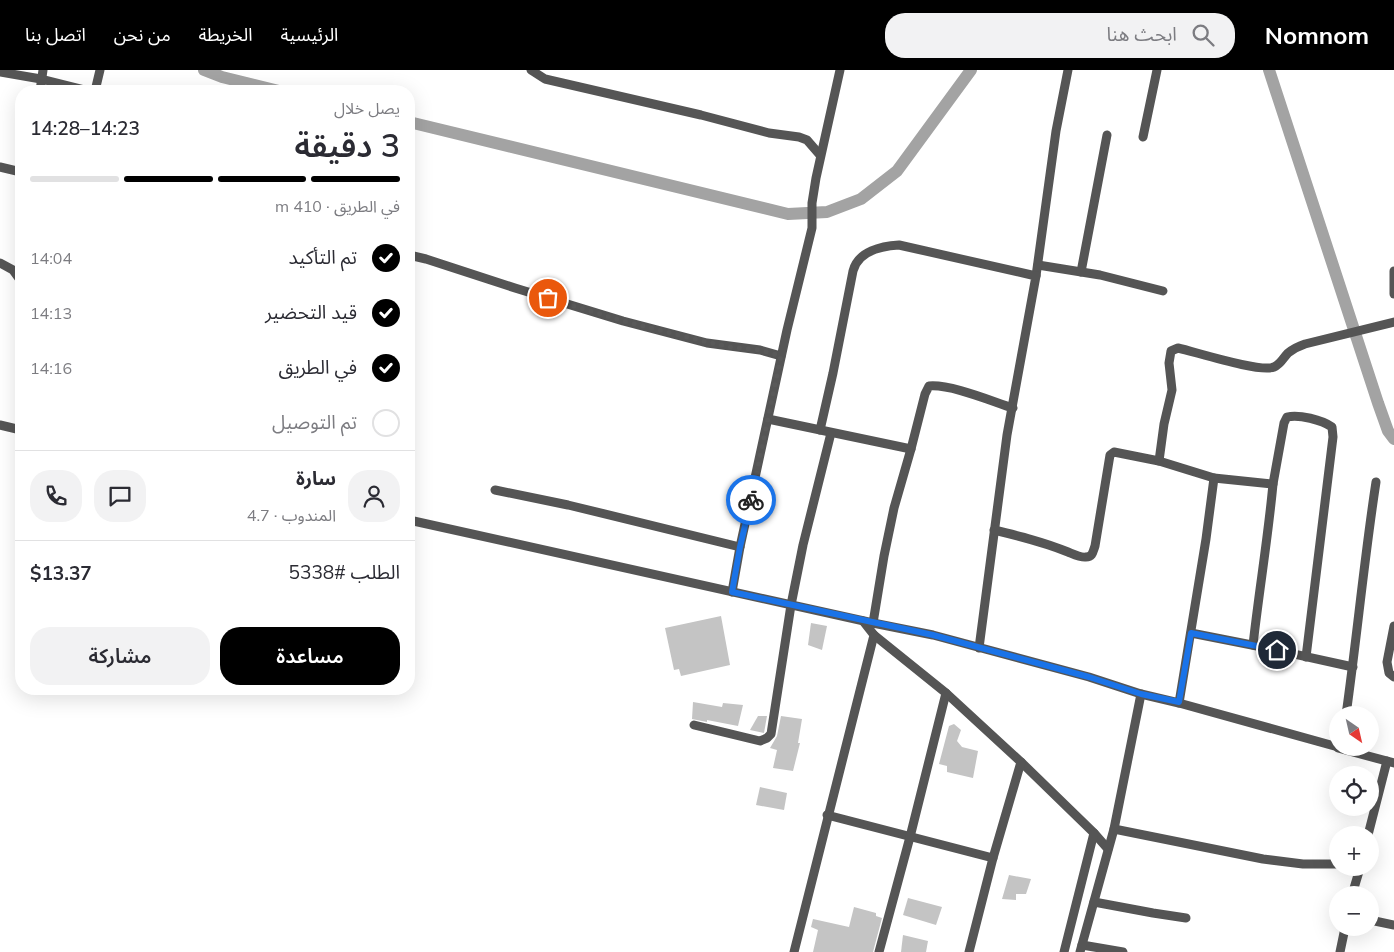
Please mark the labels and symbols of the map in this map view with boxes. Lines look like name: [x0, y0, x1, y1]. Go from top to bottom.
pin: [527, 277, 569, 319]
courier: [726, 475, 776, 525]
pin: [1256, 629, 1298, 671]
north arrow: [1329, 706, 1379, 756]

